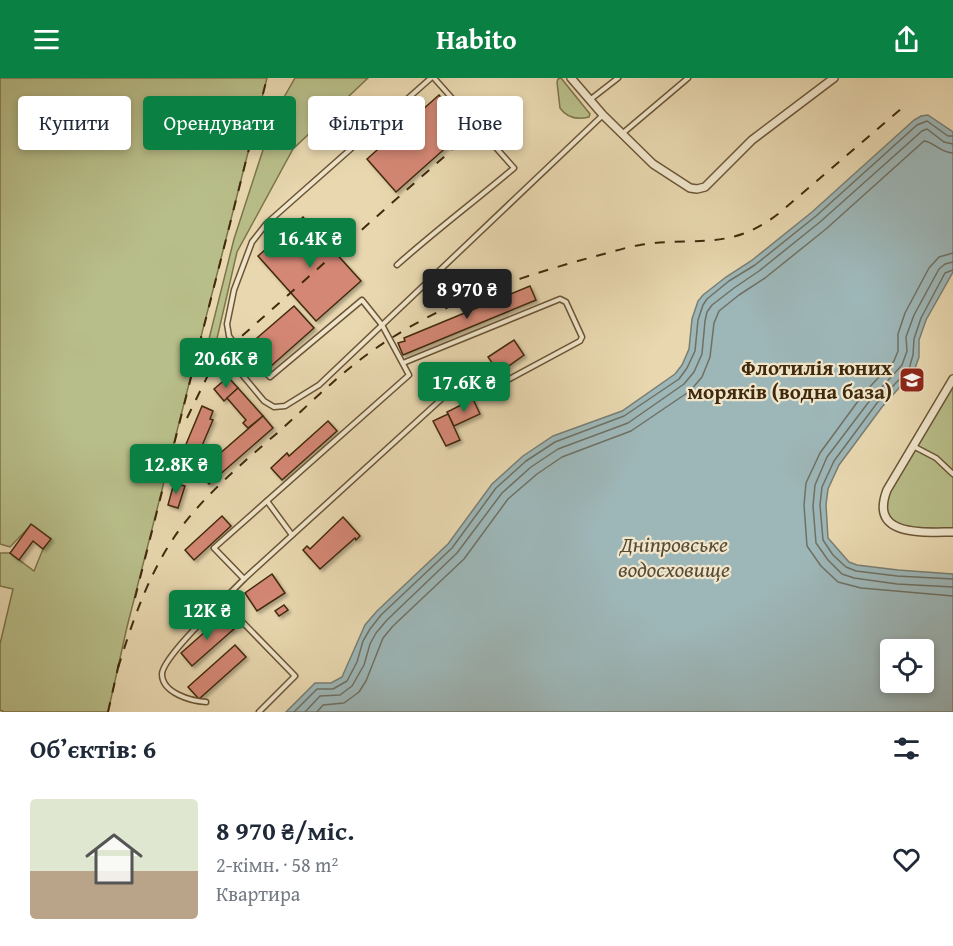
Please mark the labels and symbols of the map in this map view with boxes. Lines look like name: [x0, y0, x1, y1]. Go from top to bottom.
pin: 16.4K ₴: [255, 218, 365, 269]
pin: 8 970 ₴: [412, 269, 522, 320]
pin: 20.6K ₴: [171, 338, 281, 389]
place label: Флотилія юних моряків (водна база): [687, 352, 892, 407]
pin: 17.6K ₴: [409, 362, 519, 413]
school or university icon: Флотилія юних моряків (водна база): [897, 365, 927, 395]
pin: 12.8K ₴: [121, 444, 231, 495]
water label: Дніпровське водосховище: [618, 528, 730, 585]
pin: 12K ₴: [165, 590, 249, 641]

